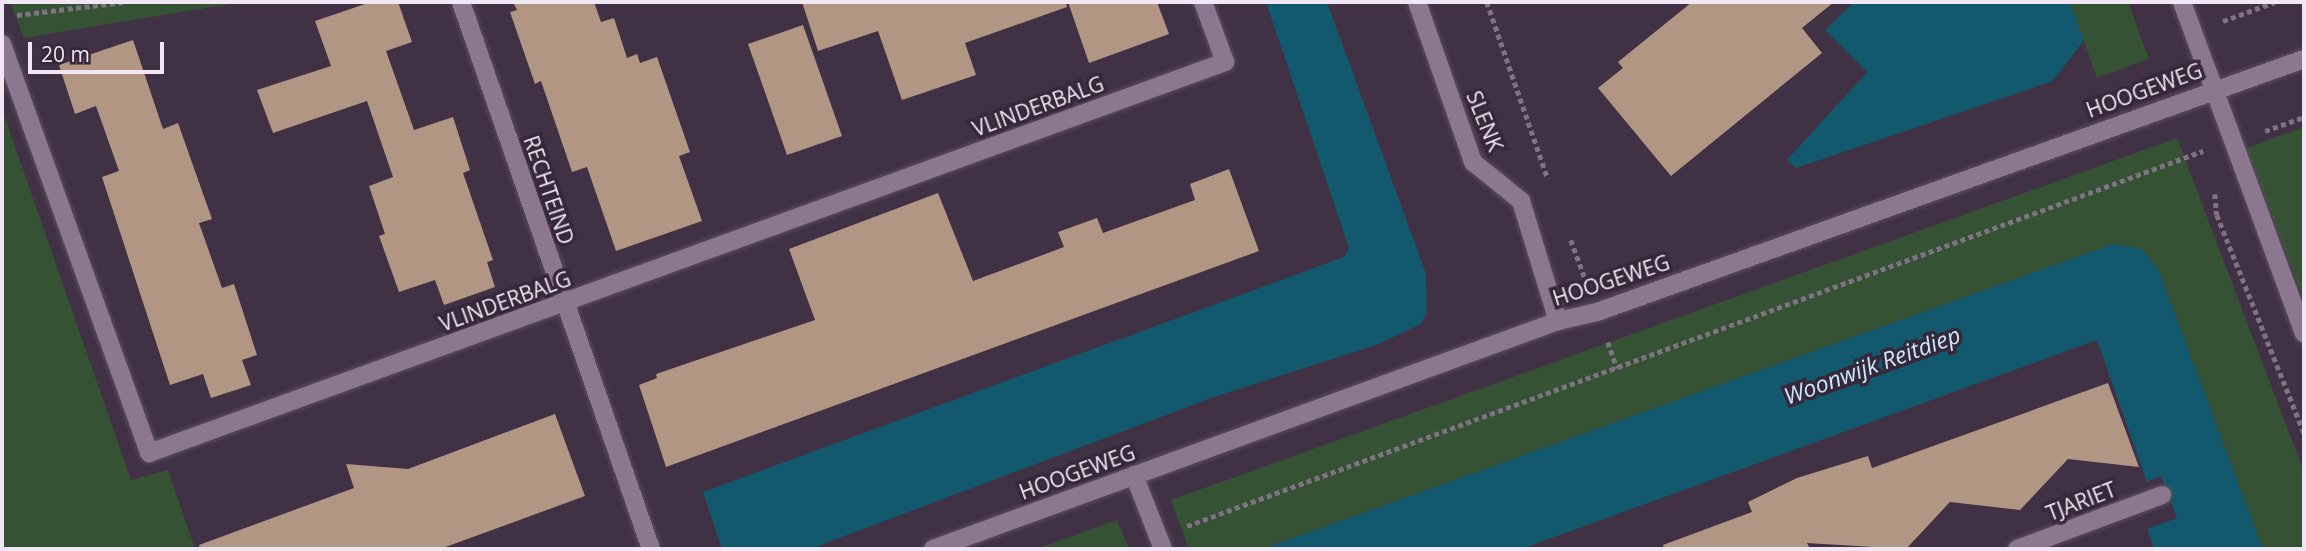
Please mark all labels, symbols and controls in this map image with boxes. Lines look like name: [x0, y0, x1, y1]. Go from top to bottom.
scale bar: [32, 28, 168, 72]
text: 20 m: [41, 40, 90, 68]
street label: HOOGEWEG: [2083, 57, 2205, 123]
street label: VLINDERBALG: [969, 71, 1107, 141]
street label: SLENK: [1462, 87, 1508, 155]
street label: RECHTEIND: [519, 132, 579, 248]
street label: HOOGEWEG: [1549, 249, 1673, 311]
street label: VLINDERBALG: [436, 266, 574, 336]
water label: Woonwijk Reitdiep: [1780, 320, 1964, 410]
street label: HOOGEWEG: [1016, 439, 1138, 505]
street label: TJARIET: [2043, 476, 2119, 526]

